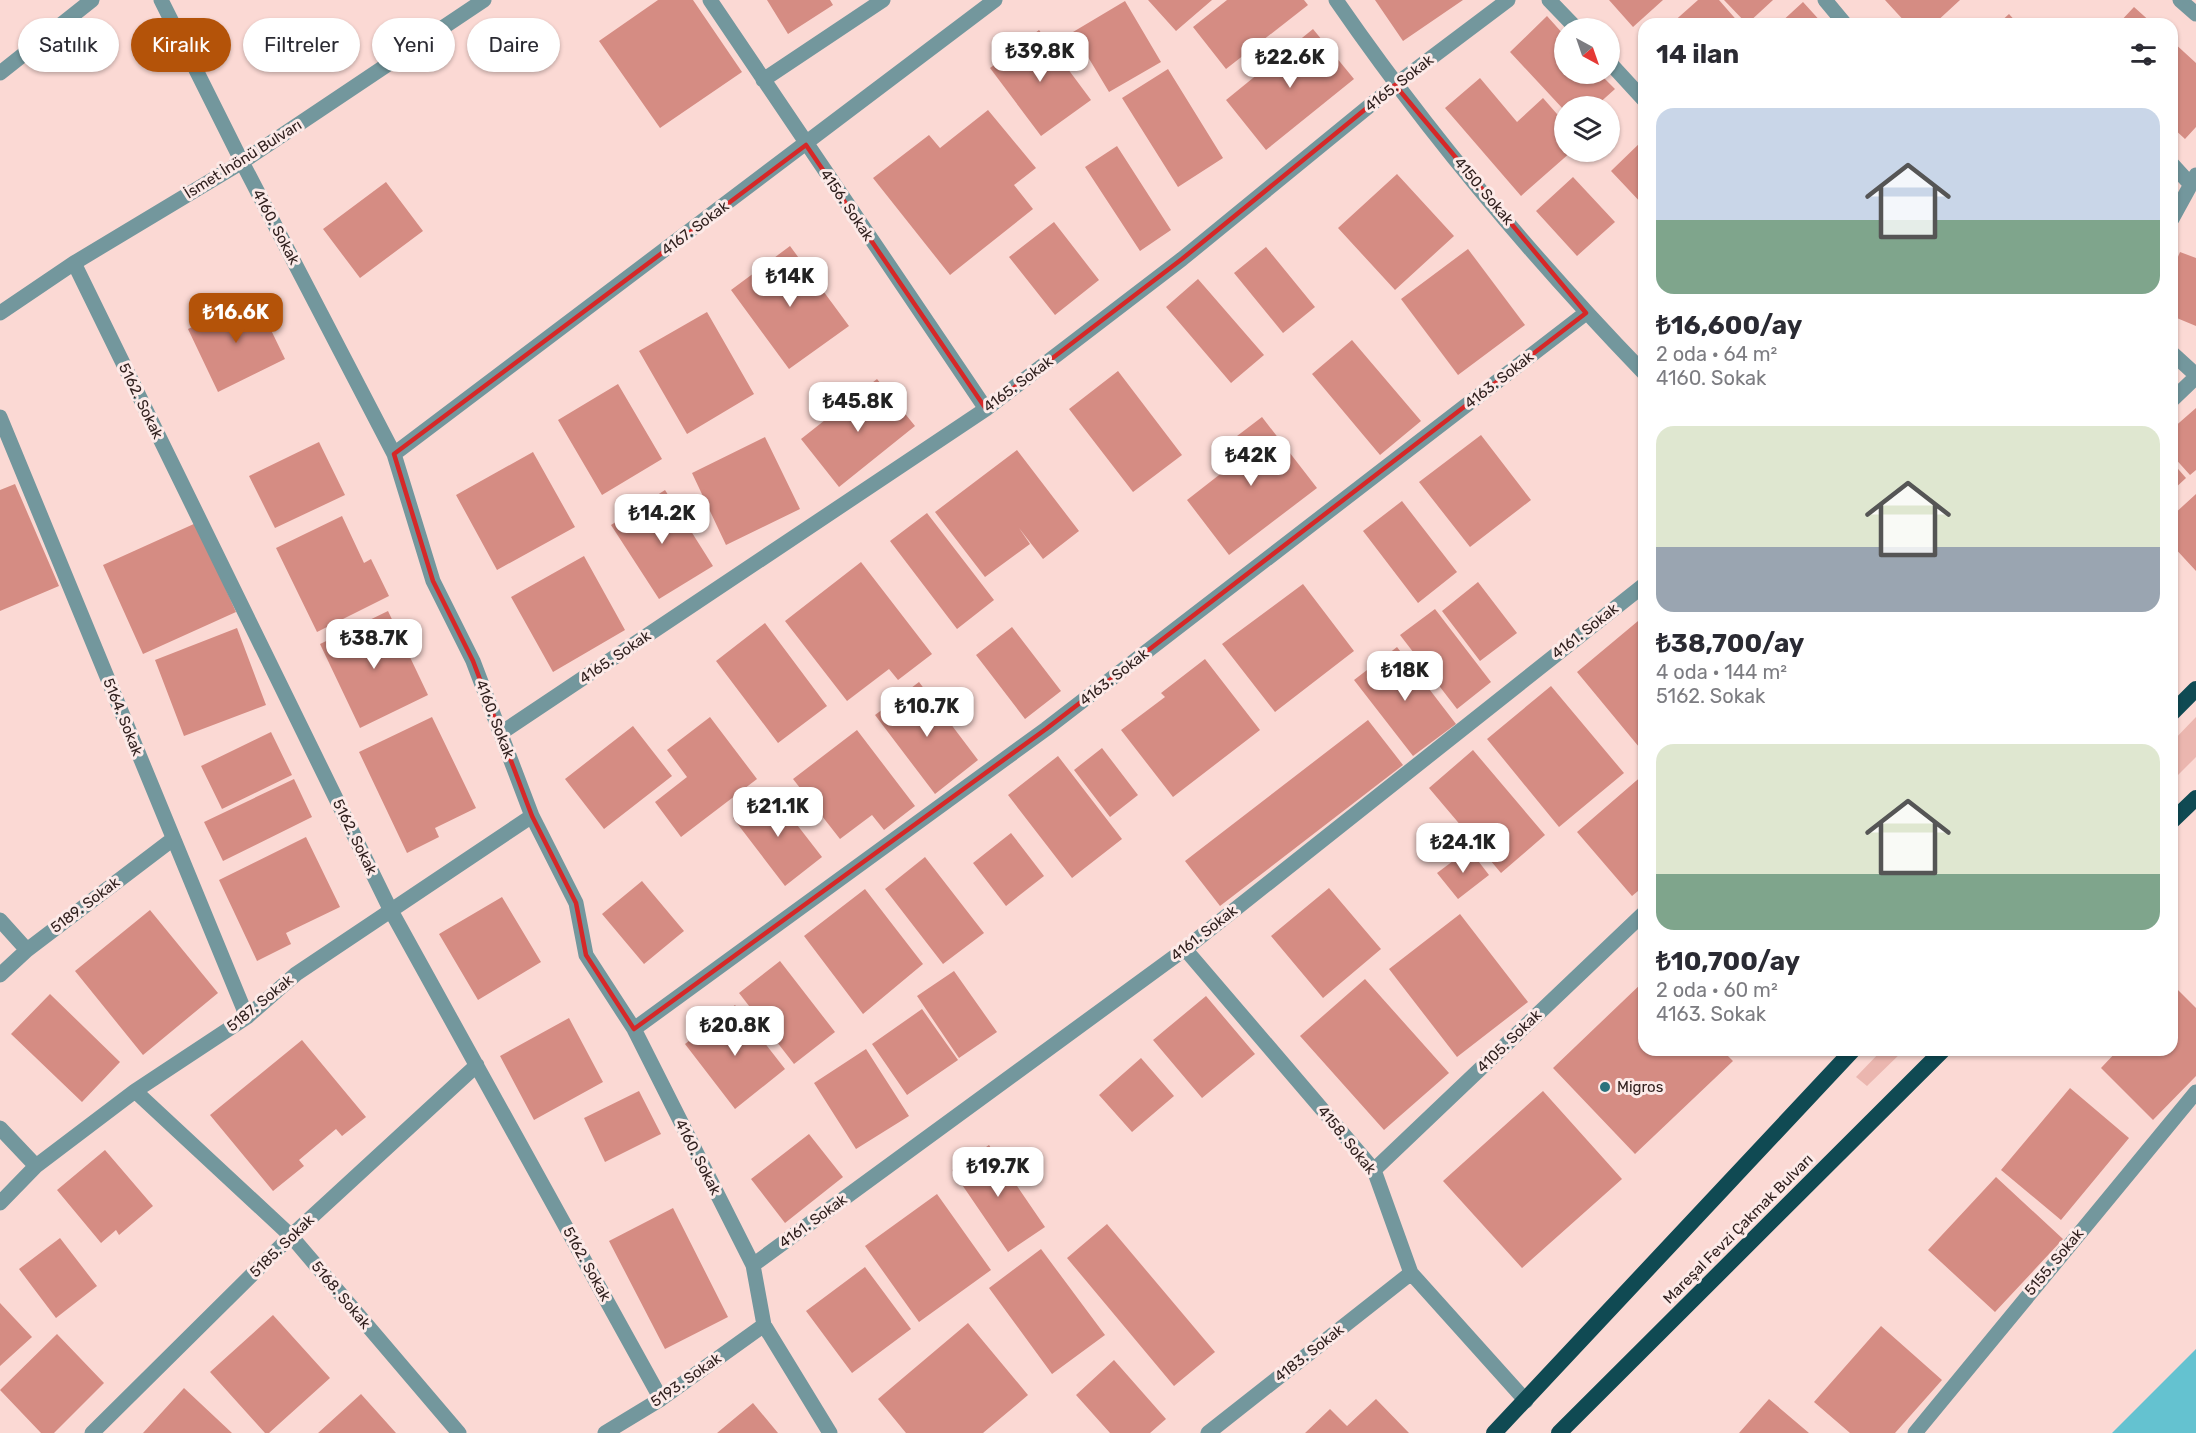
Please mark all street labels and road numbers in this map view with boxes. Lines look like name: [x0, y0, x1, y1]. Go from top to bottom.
street label: 4165. Sokak: [1361, 50, 1437, 115]
street label: İsmet İnönü Bulvarı: [181, 116, 305, 202]
street label: 4150. Sokak: [1451, 154, 1518, 229]
street label: 4156. Sokak: [816, 166, 878, 244]
street label: 4160. Sokak: [249, 186, 303, 268]
street label: 4167. Sokak: [658, 197, 732, 259]
street label: 4163. Sokak: [1461, 347, 1537, 412]
street label: 4165. Sokak: [980, 352, 1056, 416]
street label: 5162. Sokak: [115, 360, 167, 442]
street label: 4161. Sokak: [1548, 599, 1622, 663]
street label: 4165. Sokak: [576, 626, 654, 687]
street label: 4163. Sokak: [1076, 644, 1152, 709]
street label: 5164. Sokak: [99, 676, 147, 759]
street label: 4160. Sokak: [472, 677, 518, 761]
street label: 5162. Sokak: [329, 796, 381, 878]
street label: 5189. Sokak: [47, 873, 123, 937]
street label: 4161. Sokak: [1167, 901, 1241, 965]
street label: 5187. Sokak: [223, 971, 297, 1035]
street label: 4105. Sokak: [1473, 1006, 1545, 1076]
street label: 4158. Sokak: [1314, 1102, 1380, 1178]
street label: 4160. Sokak: [671, 1116, 725, 1198]
street label: Mareşal Fevzi Çakmak Bulvarı: [1659, 1150, 1817, 1308]
street label: 4161. Sokak: [776, 1190, 851, 1252]
street label: 5185. Sokak: [246, 1211, 318, 1281]
street label: 5162. Sokak: [559, 1224, 615, 1304]
street label: 5155. Sokak: [2021, 1225, 2087, 1299]
street label: 5168. Sokak: [308, 1258, 375, 1333]
street label: 4183. Sokak: [1271, 1320, 1347, 1386]
street label: 5193. Sokak: [647, 1349, 725, 1411]

